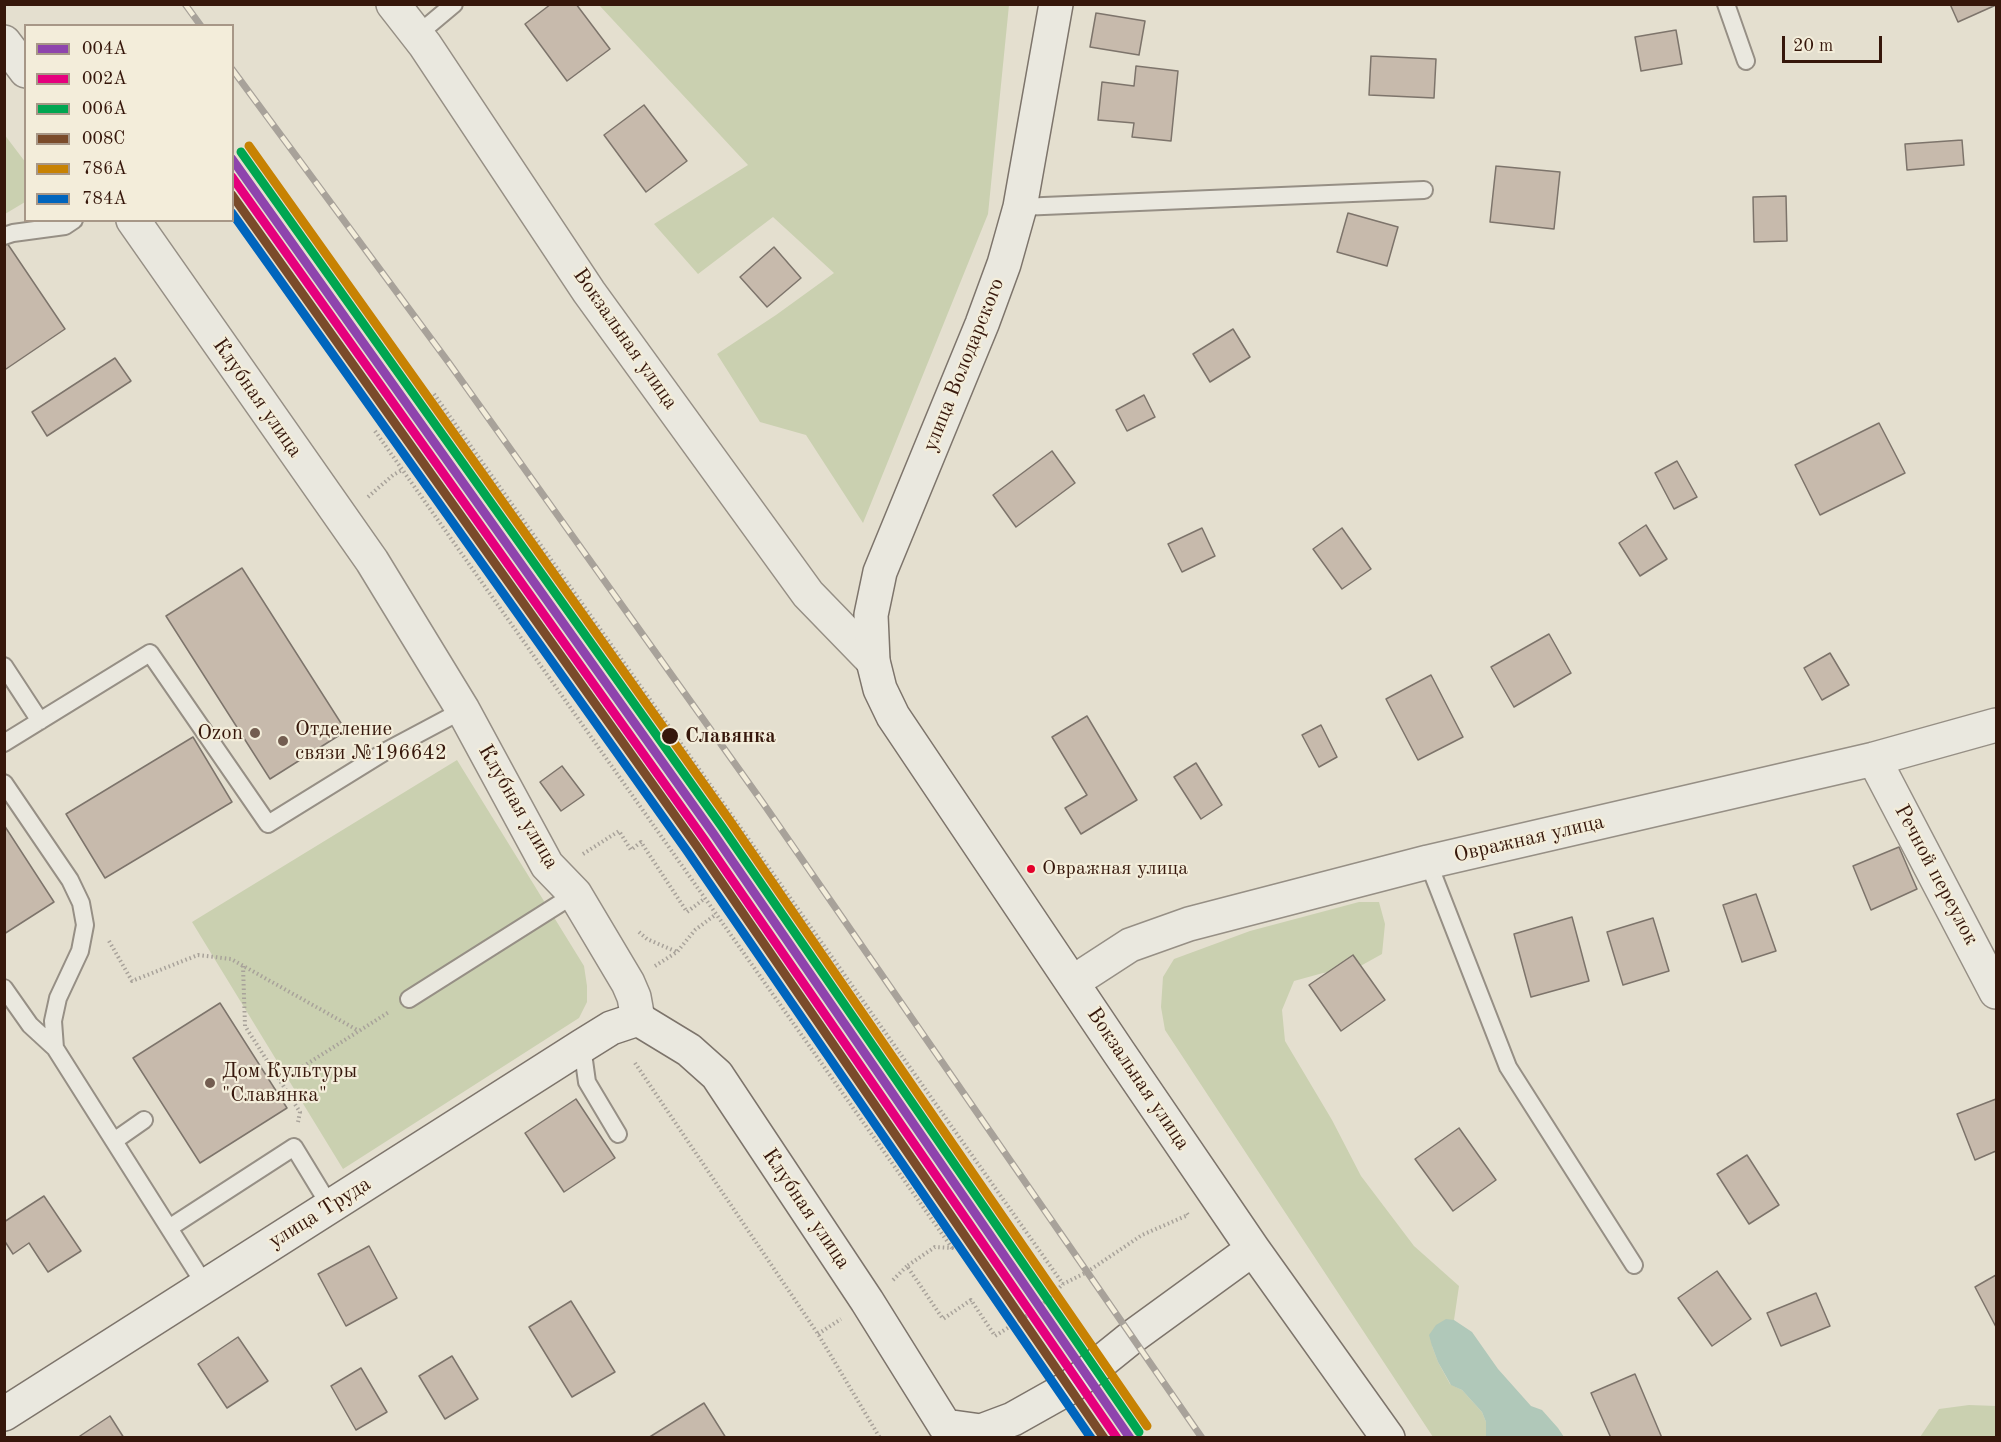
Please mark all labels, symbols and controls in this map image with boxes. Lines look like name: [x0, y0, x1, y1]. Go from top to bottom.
legend: [24, 24, 234, 222]
scale bar: [1785, 24, 1886, 62]
text: 20 m: [1793, 37, 1833, 55]
text: 004А: [82, 40, 127, 58]
text: 002А: [82, 70, 127, 88]
text: 006А: [82, 100, 127, 118]
text: 008С: [82, 130, 125, 148]
text: 786А: [82, 160, 127, 178]
text: 784А: [82, 190, 127, 208]
street label: Вокзальная улица: [567, 264, 683, 414]
street label: улица Володарского: [918, 274, 1010, 456]
street label: Клубная улица: [207, 334, 307, 462]
place label: Отделение связи №196642: [295, 716, 447, 766]
place label: Ozon: [197, 720, 243, 746]
place label: Славянка: [685, 723, 776, 749]
marker: Ozon: [248, 726, 262, 740]
marker: Славянка: [660, 726, 680, 746]
marker: Отделение связи №196642: [276, 734, 290, 748]
street label: Клубная улица: [472, 740, 564, 874]
street label: Речной переулок: [1888, 800, 1984, 950]
street label: Овражная улица: [1451, 809, 1607, 869]
place label: Овражная улица: [1042, 857, 1188, 881]
marker: Овражная улица: [1025, 863, 1037, 875]
street label: Вокзальная улица: [1081, 1003, 1195, 1155]
place label: Дом Культуры "Славянка": [222, 1058, 357, 1108]
marker: Дом Культуры "Славянка": [203, 1076, 217, 1090]
street label: Клубная улица: [756, 1144, 856, 1274]
street label: улица Труда: [264, 1172, 376, 1254]

